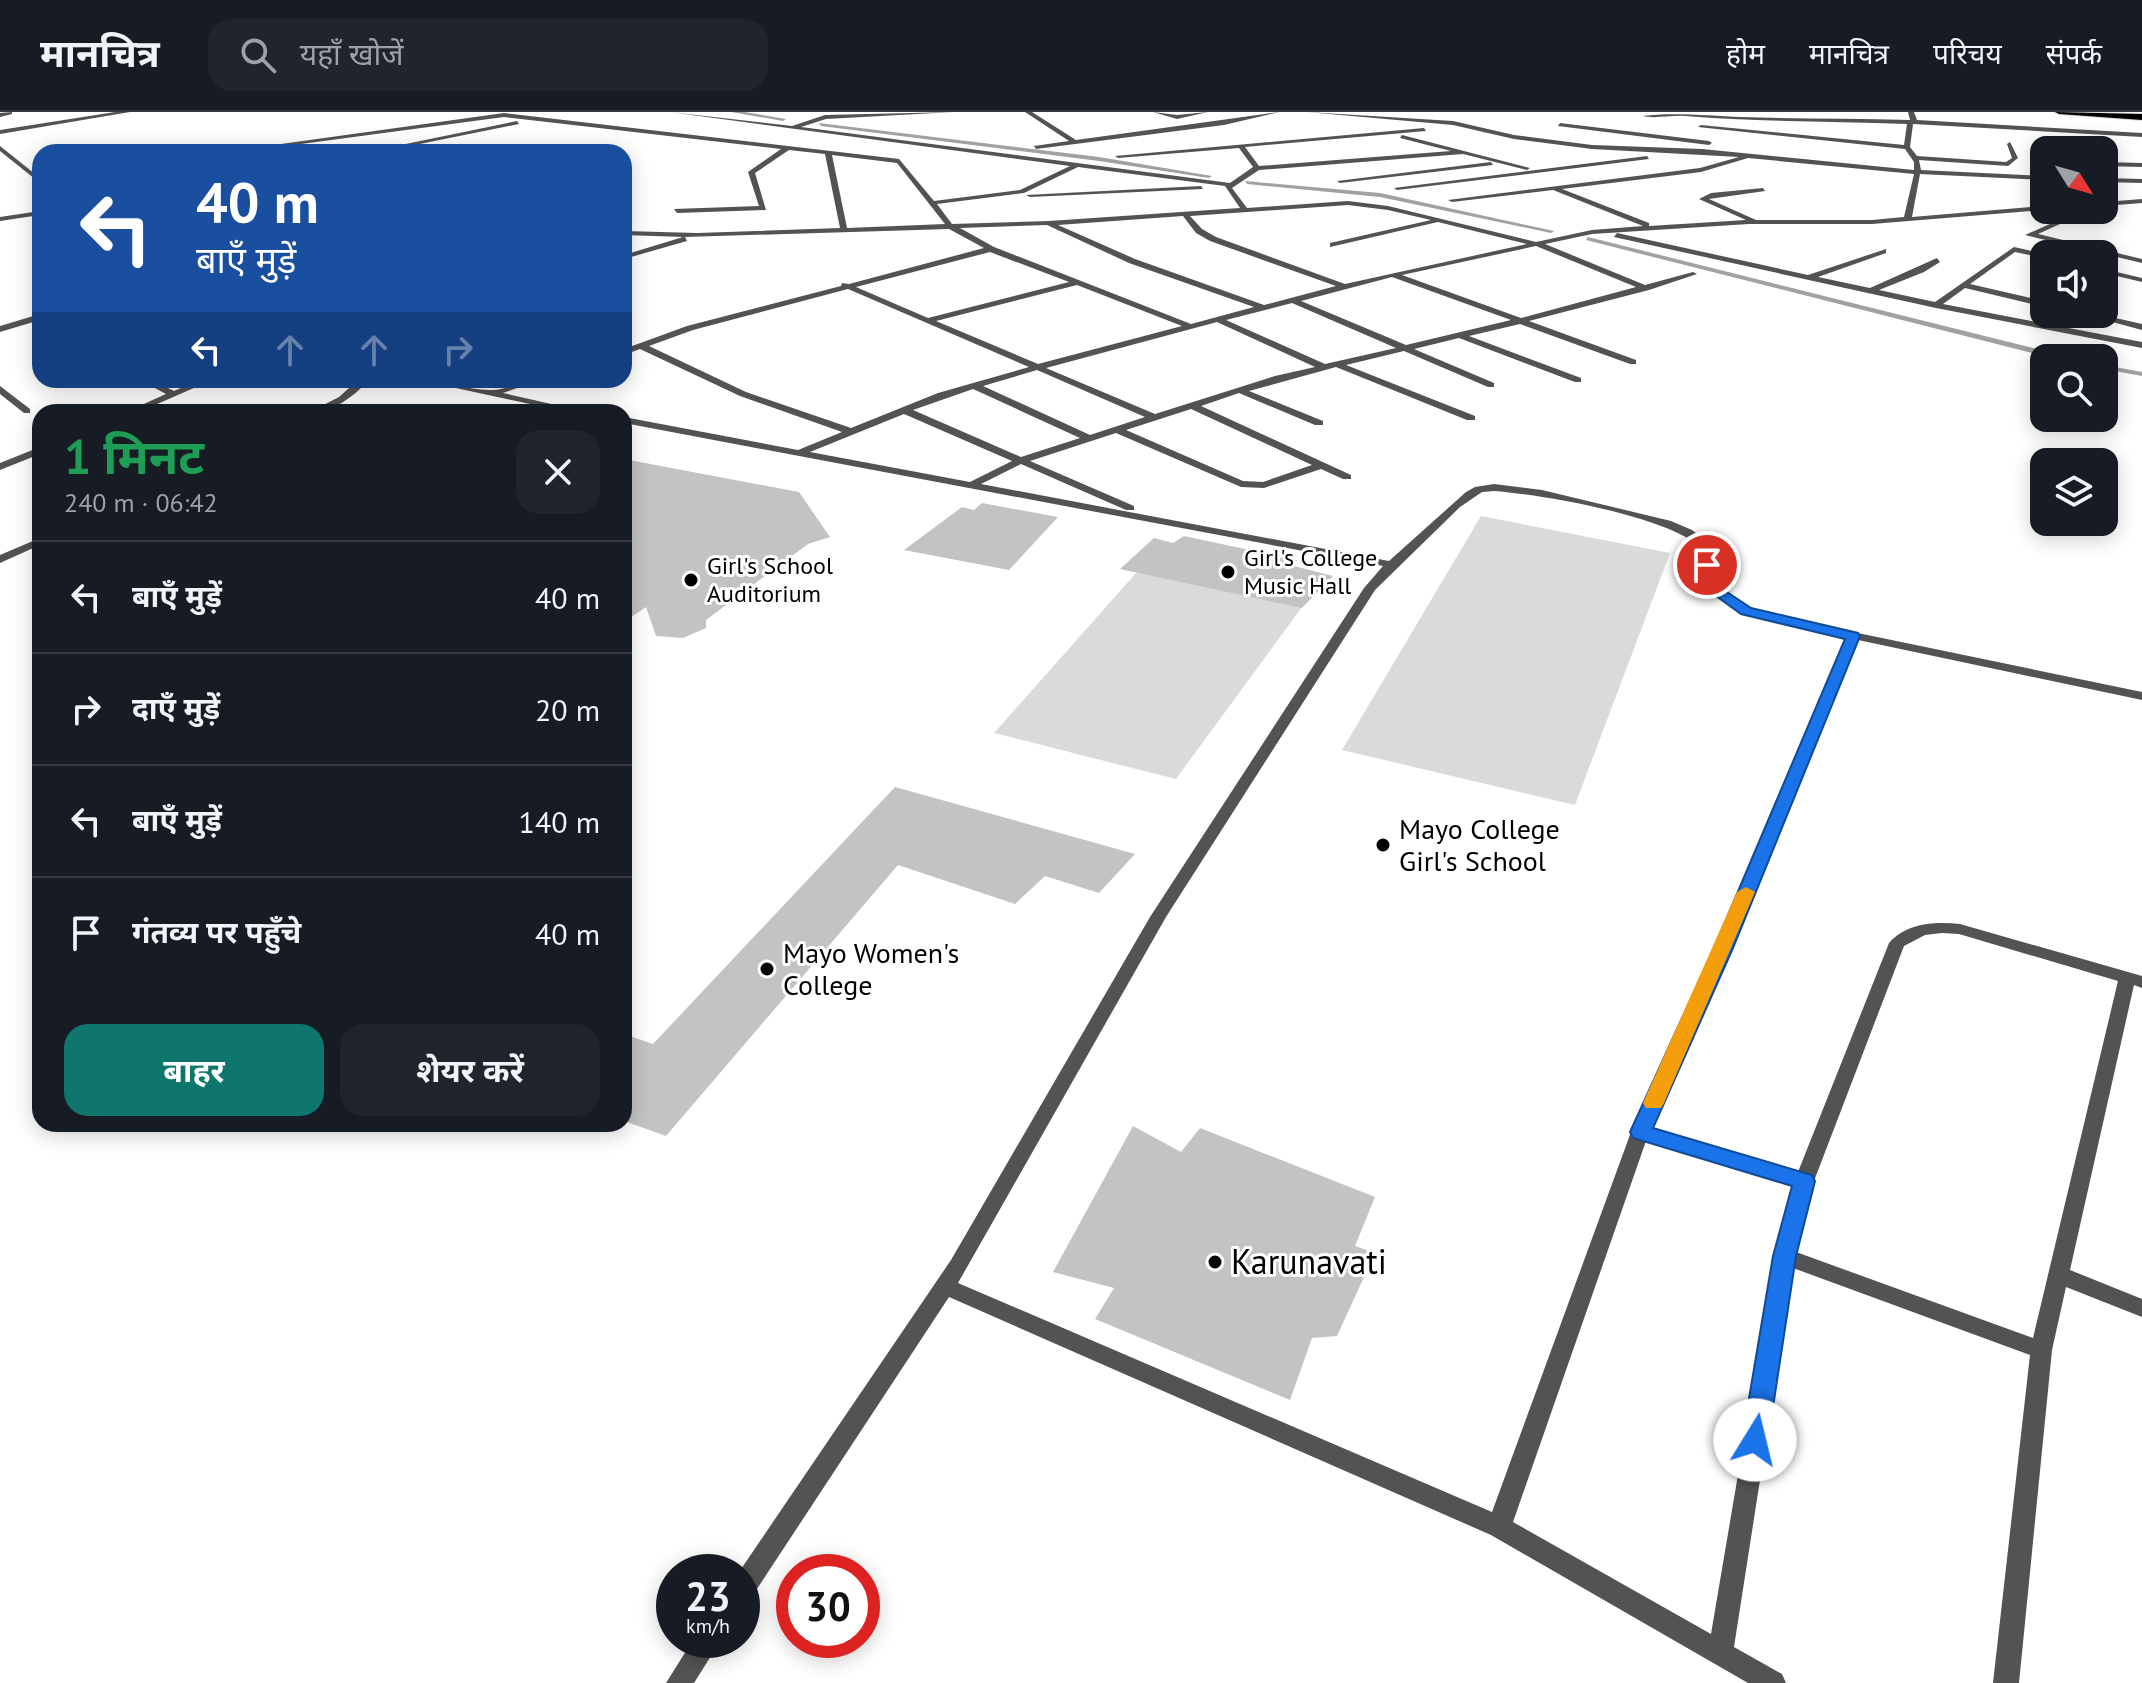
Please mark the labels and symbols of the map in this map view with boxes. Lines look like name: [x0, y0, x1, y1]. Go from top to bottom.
north arrow: [2030, 136, 2118, 224]
pin: [1673, 531, 1741, 599]
place label: Girl's College Music Hall: [1244, 542, 1377, 601]
place label: Girl's School Auditorium: [707, 550, 833, 609]
marker: Girl's College Music Hall: [1219, 563, 1237, 581]
marker: Girl's School Auditorium: [682, 571, 700, 589]
place label: Mayo College Girl's School: [1399, 810, 1560, 879]
marker: Mayo College Girl's School: [1374, 836, 1392, 854]
place label: Mayo Women's College: [783, 934, 959, 1003]
marker: Mayo Women's College: [758, 960, 776, 978]
place label: Karunavati: [1231, 1239, 1387, 1283]
marker: Karunavati: [1206, 1253, 1224, 1271]
position arrow: [1713, 1398, 1797, 1482]
speed limit sign: 30: [776, 1554, 880, 1658]

